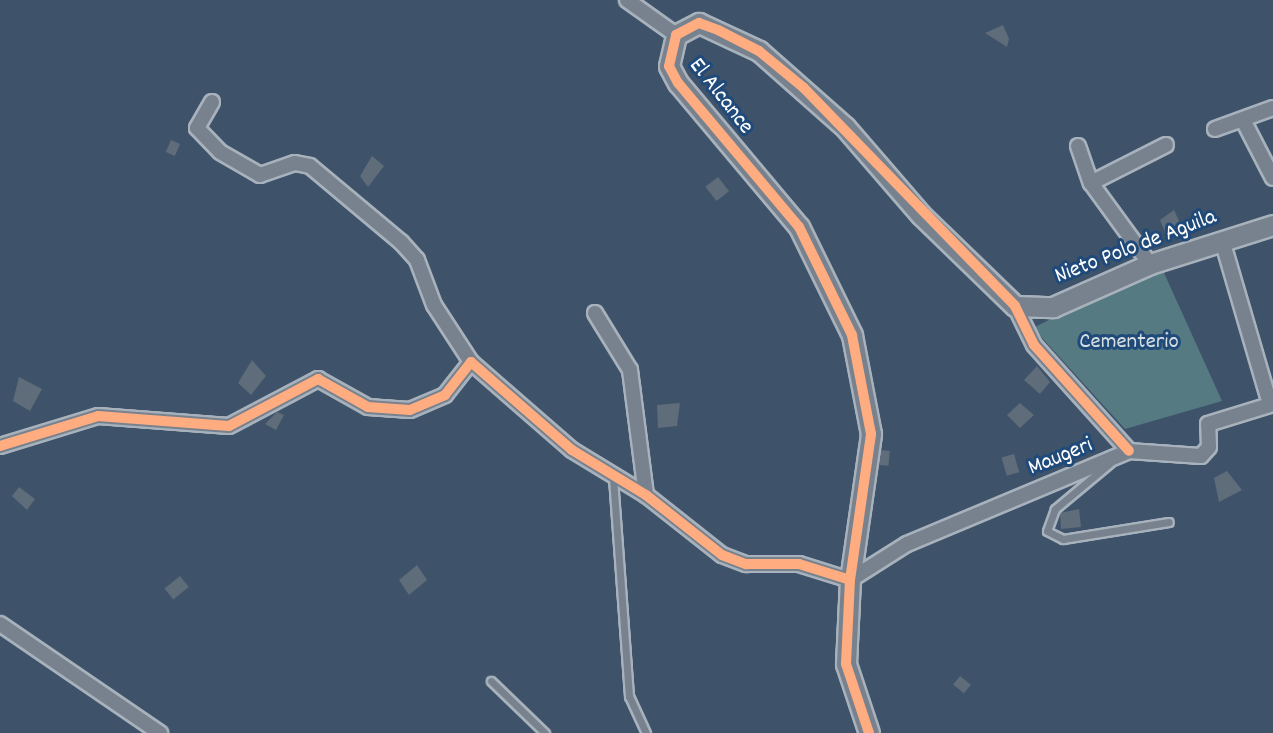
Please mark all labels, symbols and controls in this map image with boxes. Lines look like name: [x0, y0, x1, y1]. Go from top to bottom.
street label: El Alcance: [682, 53, 758, 141]
street label: Nieto Polo de Aguila: [1051, 205, 1221, 291]
park label: Cementerio: [1079, 329, 1179, 357]
street label: Maugeri: [1025, 433, 1097, 483]

